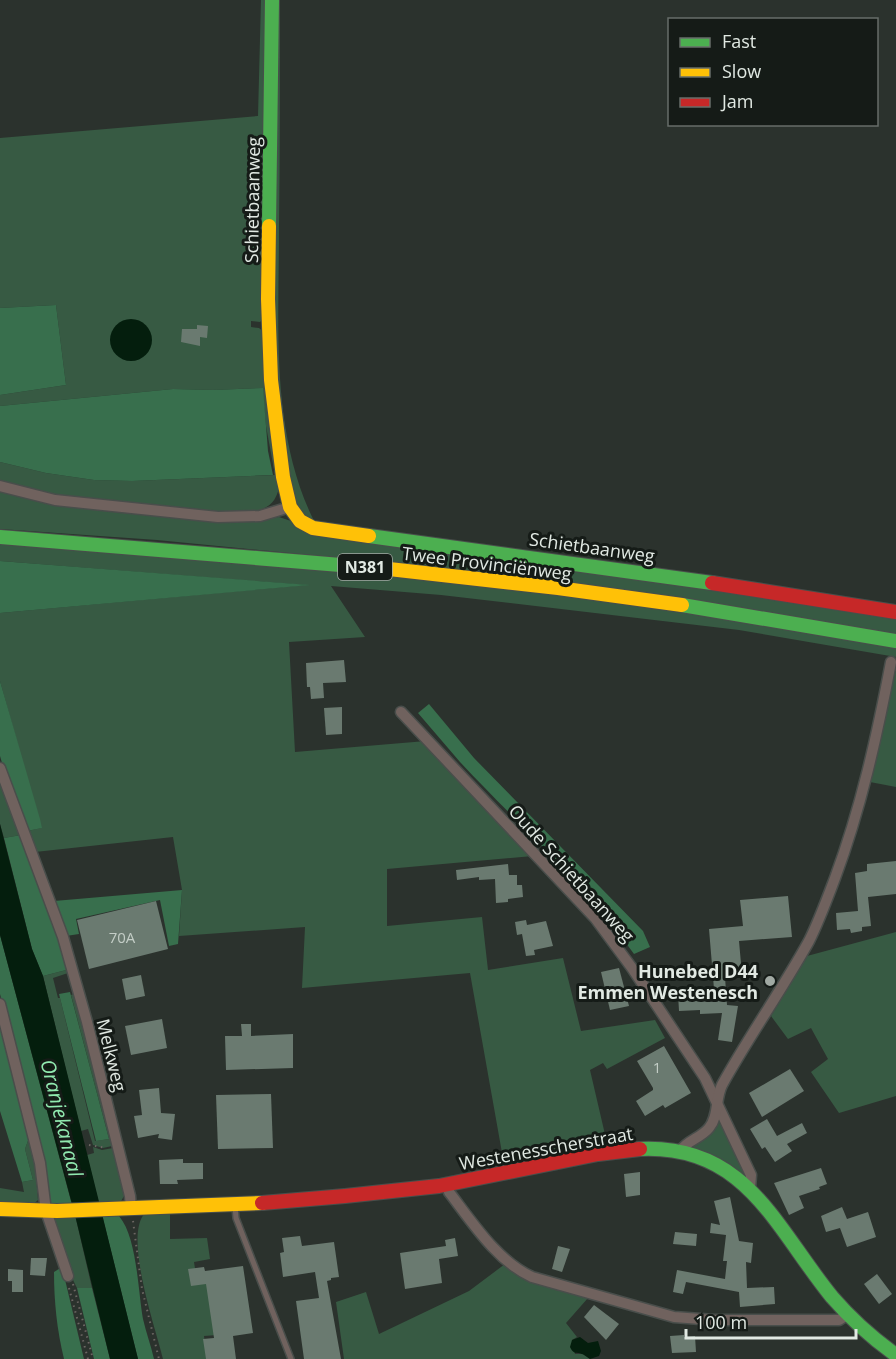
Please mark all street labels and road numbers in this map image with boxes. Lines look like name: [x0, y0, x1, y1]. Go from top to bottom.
street label: Schietbaanweg: [239, 136, 265, 263]
street label: Schietbaanweg: [528, 526, 657, 568]
street label: Twee Provinciënweg: [401, 541, 573, 585]
road number: N381: [338, 554, 392, 580]
street label: Oude Schietbaanweg: [504, 799, 640, 947]
street label: Melkweg: [91, 1016, 133, 1094]
street label: Westenesscherstraat: [457, 1121, 635, 1175]

